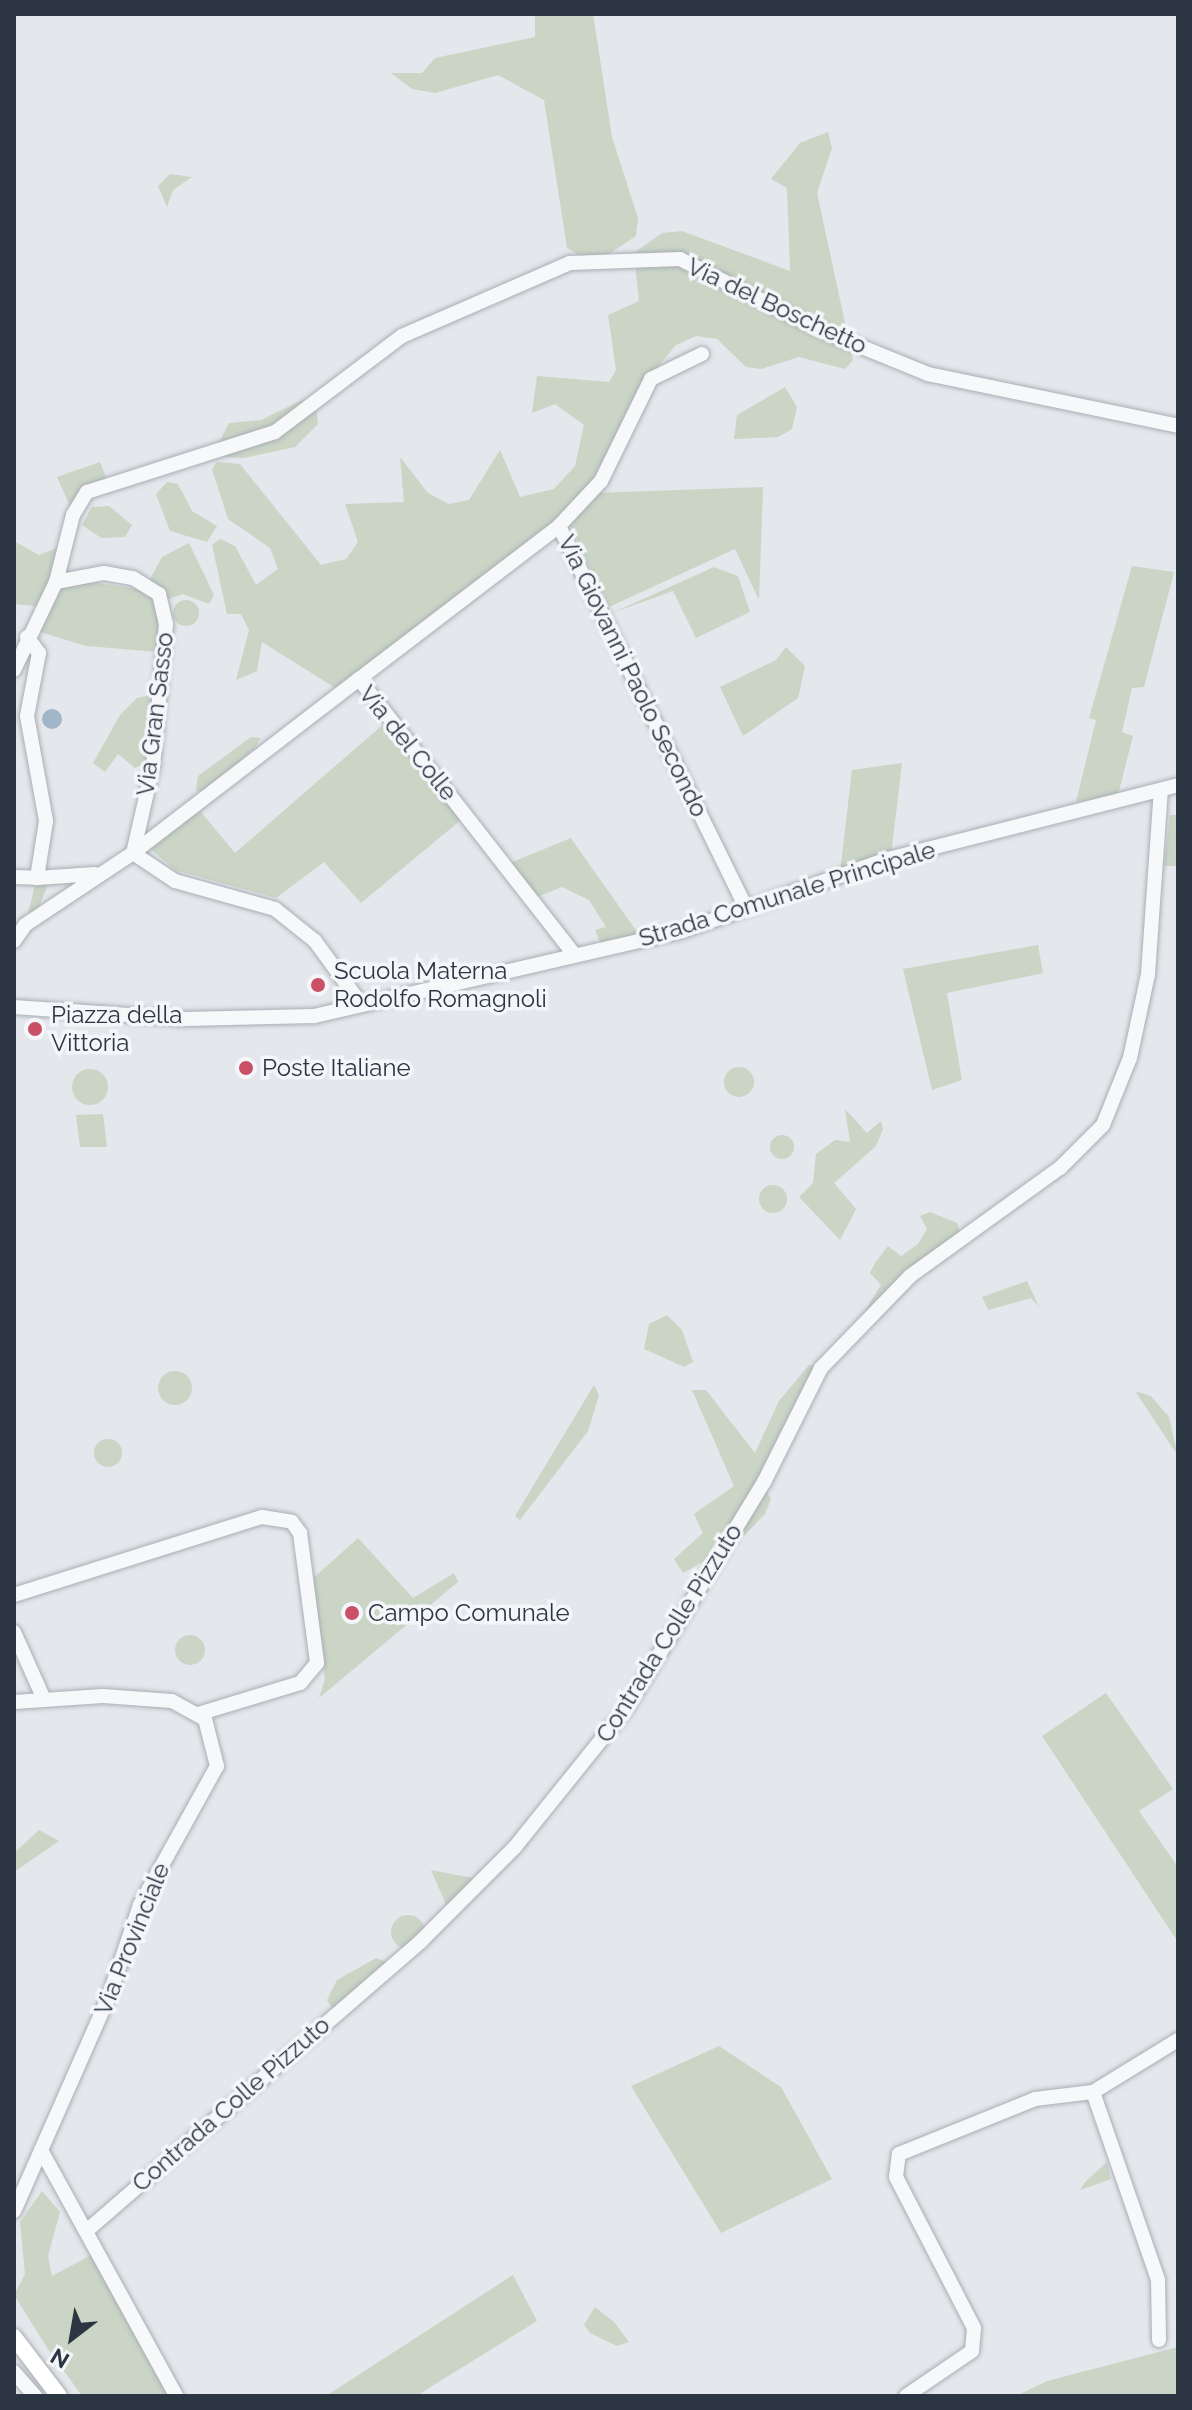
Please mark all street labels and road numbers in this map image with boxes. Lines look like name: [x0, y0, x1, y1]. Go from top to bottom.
street label: Via del Boschetto: [682, 252, 872, 360]
street label: Via Giovanni Paolo Secondo: [552, 530, 714, 822]
street label: Via Gran Sasso: [131, 631, 179, 797]
street label: Via del Colle: [353, 679, 463, 807]
street label: Strada Comunale Principale: [635, 835, 939, 953]
street label: Contrada Colle Pizzuto: [590, 1518, 748, 1748]
street label: Via Provinciale: [88, 1859, 176, 2019]
street label: Contrada Colle Pizzuto: [126, 2010, 336, 2198]

